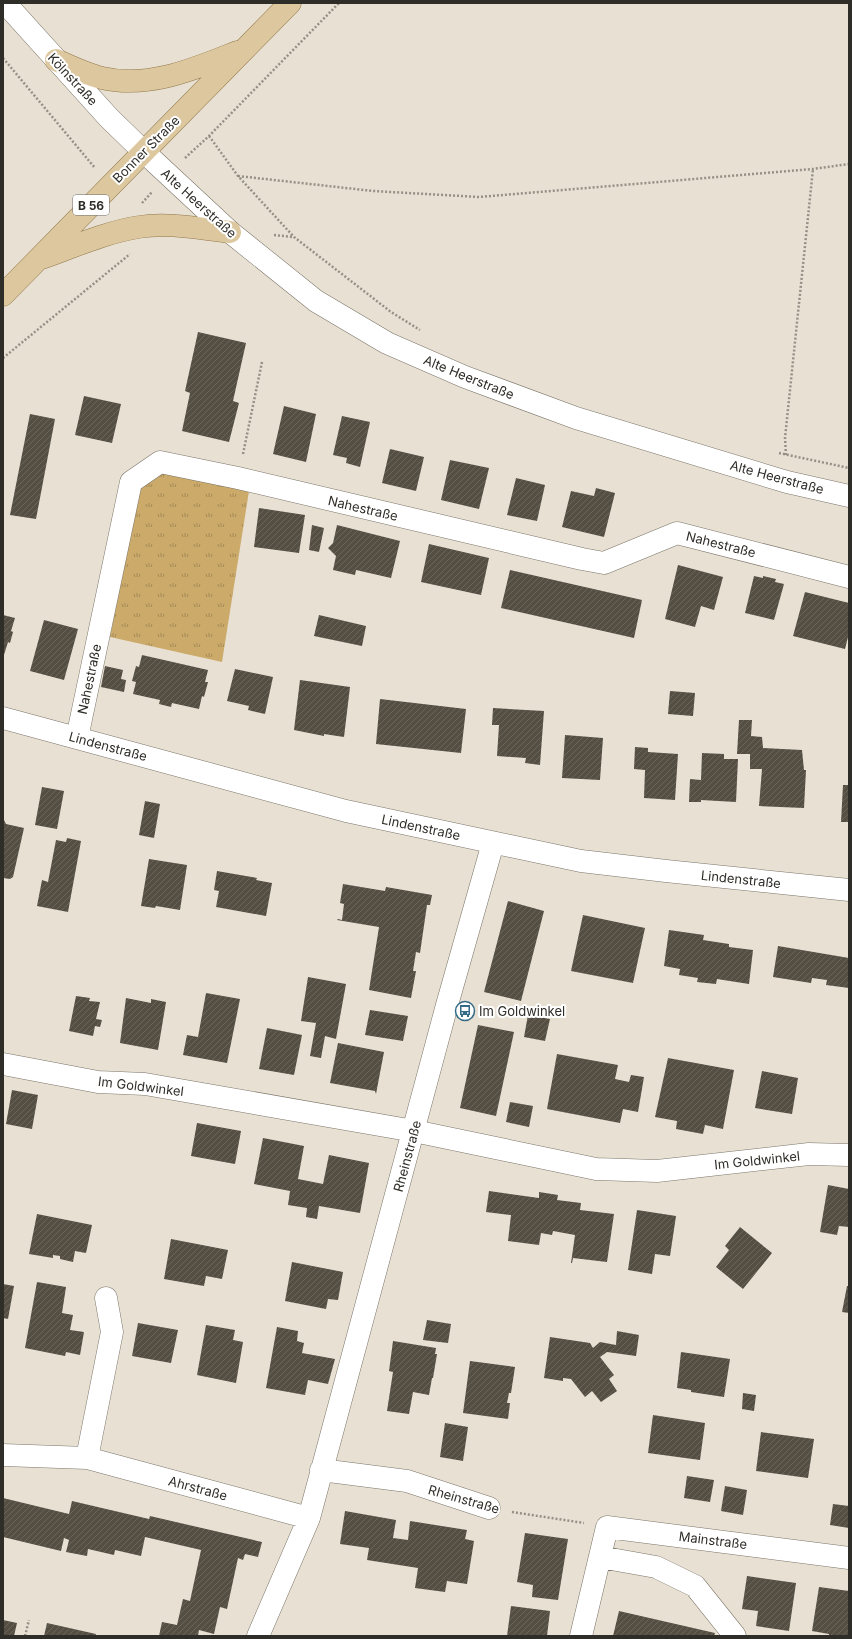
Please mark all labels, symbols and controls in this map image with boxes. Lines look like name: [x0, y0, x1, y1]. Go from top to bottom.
street label: Kölnstraße: [45, 50, 101, 108]
street label: Bonner Straße: [109, 112, 183, 186]
street label: Alte Heerstraße: [158, 165, 240, 241]
road number: B 56: [73, 195, 109, 215]
street label: Alte Heerstraße: [421, 352, 517, 402]
street label: Alte Heerstraße: [728, 457, 826, 497]
street label: Nahestraße: [326, 492, 400, 524]
street label: Nahestraße: [684, 528, 758, 560]
street label: Nahestraße: [74, 642, 104, 716]
street label: Lindenstraße: [67, 728, 149, 764]
street label: Lindenstraße: [380, 811, 462, 843]
street label: Lindenstraße: [700, 867, 782, 891]
bus stop icon: Im Goldwinkel: [454, 1000, 476, 1022]
place label: Im Goldwinkel: [479, 1003, 565, 1019]
street label: Im Goldwinkel: [97, 1073, 185, 1099]
street label: Rheinstraße: [390, 1118, 424, 1194]
street label: Im Goldwinkel: [713, 1148, 801, 1172]
street label: Ahrstraße: [167, 1472, 229, 1504]
street label: Rheinstraße: [427, 1481, 501, 1517]
street label: Mainstraße: [678, 1528, 748, 1552]

